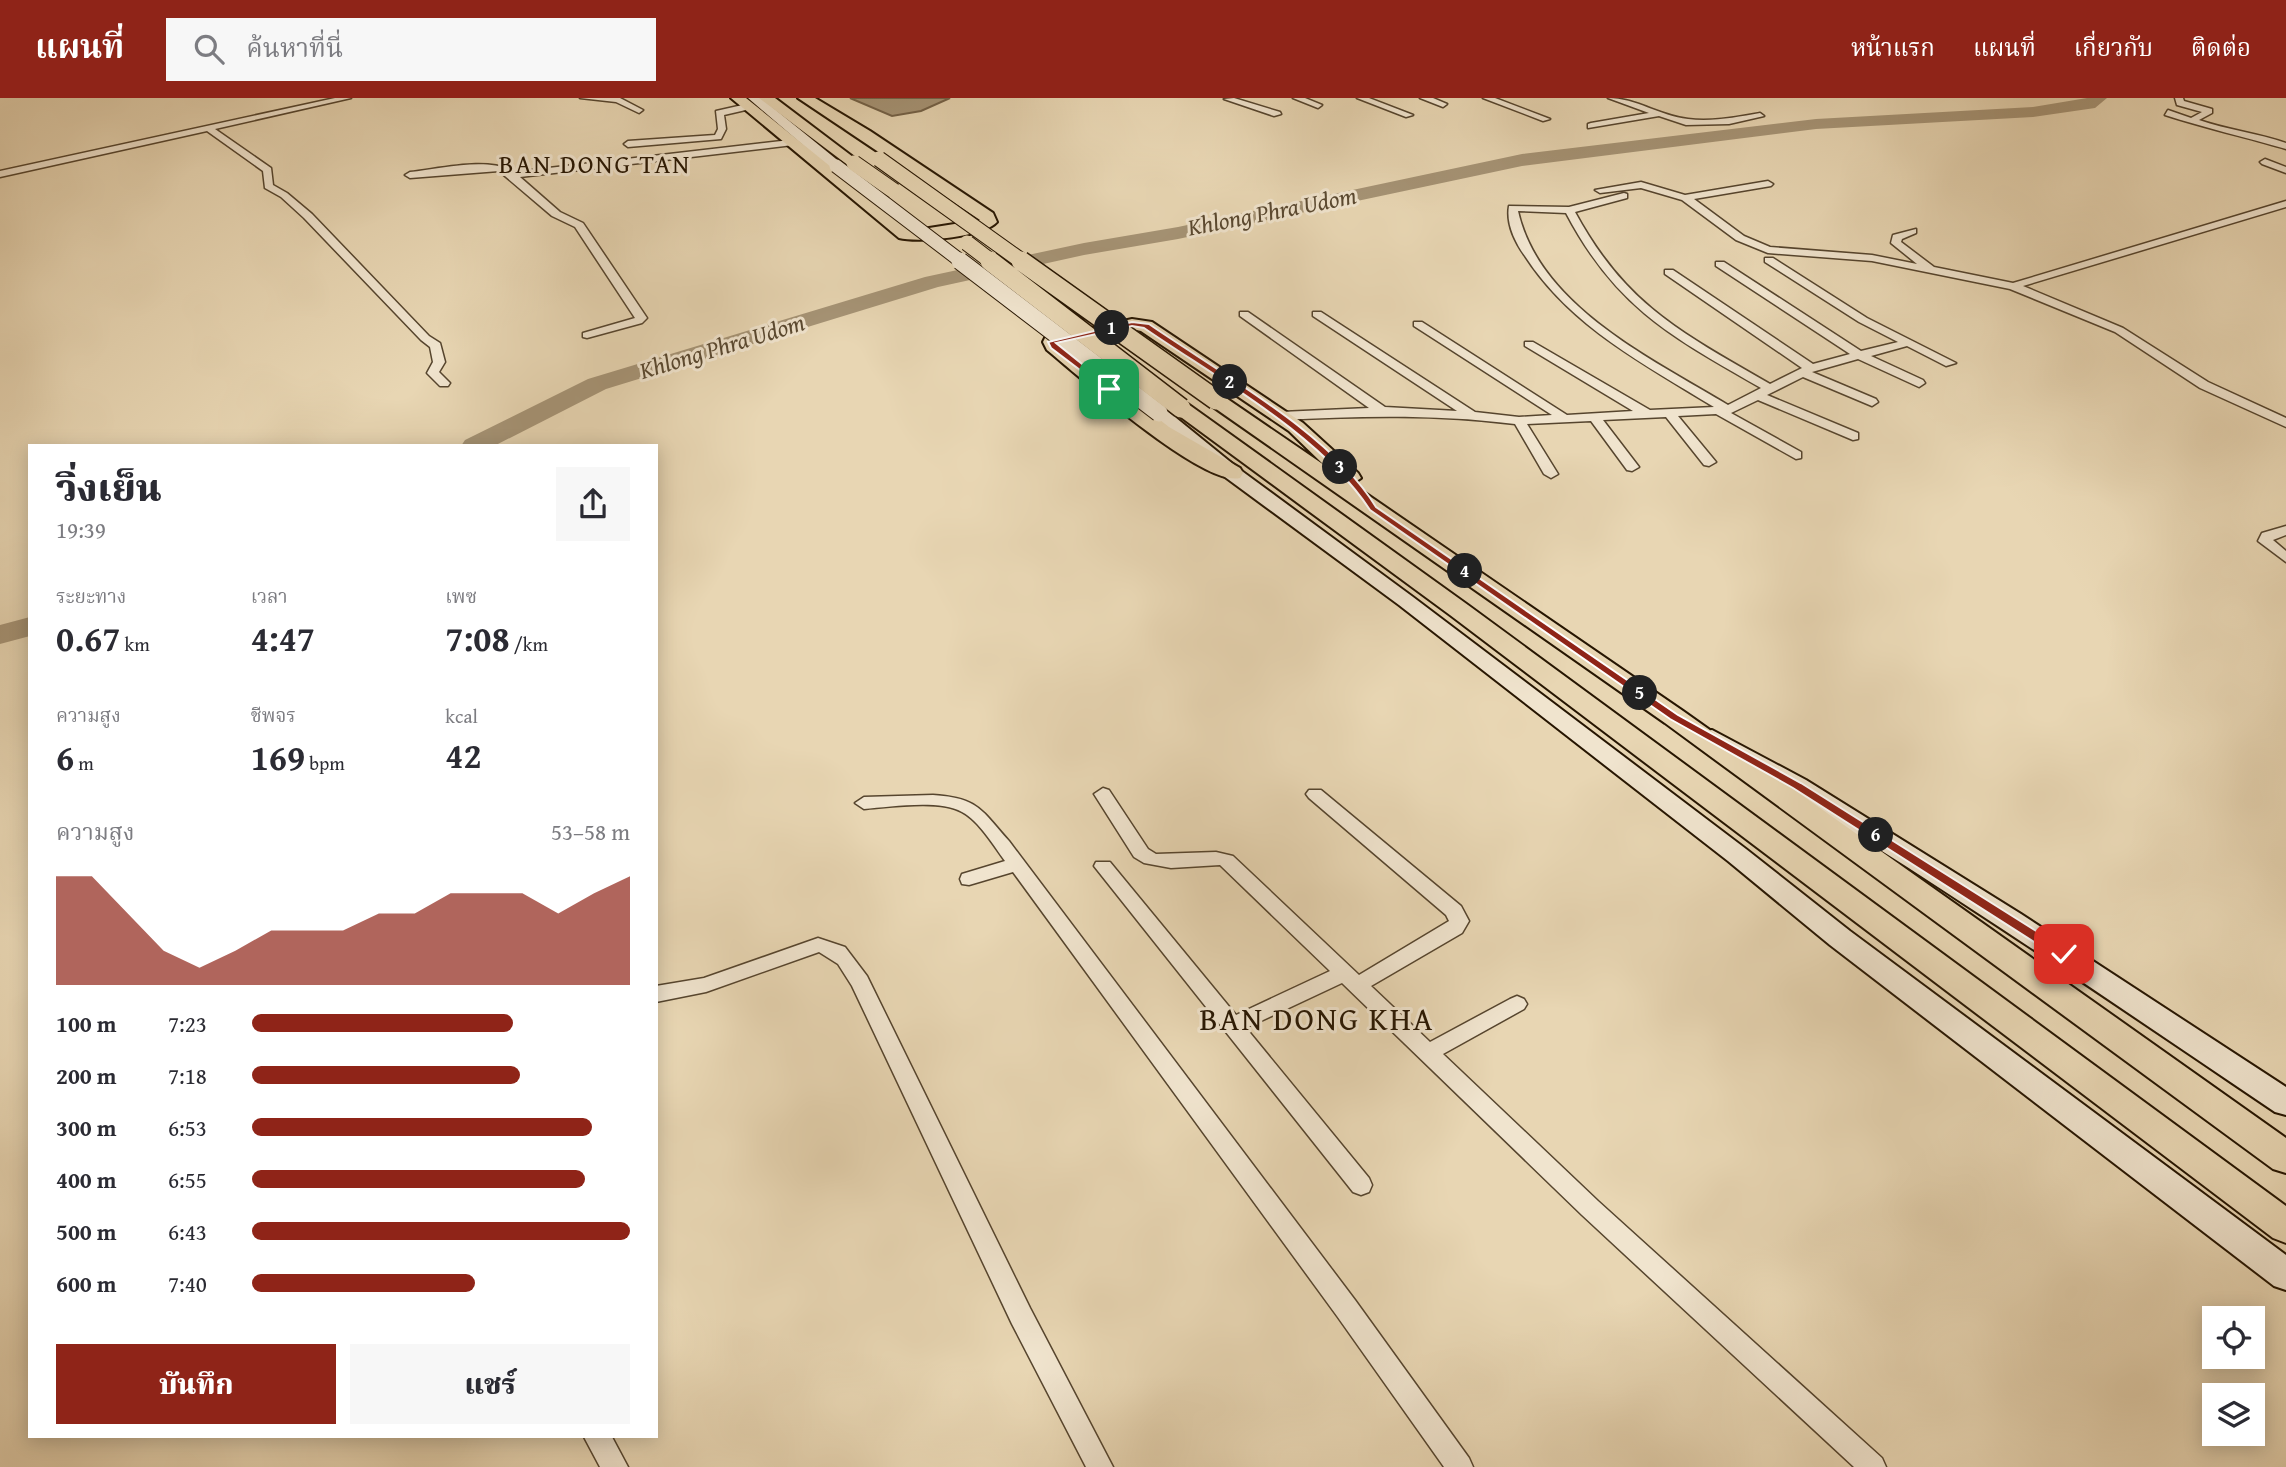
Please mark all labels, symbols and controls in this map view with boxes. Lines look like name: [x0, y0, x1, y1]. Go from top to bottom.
search box: [166, 18, 656, 81]
text: แผนที่: [35, 22, 124, 70]
text: ค้นหาที่นี่: [246, 28, 343, 67]
icon: search: [190, 30, 228, 68]
text: หน้าแรก: [1851, 30, 1935, 65]
text: แผนที่: [1973, 30, 2036, 65]
text: เกี่ยวกับ: [2074, 30, 2153, 65]
text: ติดต่อ: [2191, 30, 2251, 65]
district label: BAN DONG TAN: [499, 144, 691, 183]
water label: Khlong Phra Udom: [1184, 177, 1359, 245]
water label: Khlong Phra Udom: [634, 304, 809, 388]
pin: 1: [1094, 310, 1130, 345]
text: 1: [1107, 313, 1116, 341]
pin: [1079, 359, 1139, 419]
pin: 2: [1212, 364, 1248, 400]
text: 2: [1225, 367, 1234, 395]
icon: arrive: [1090, 370, 1128, 408]
pin: 3: [1322, 450, 1358, 484]
text: 3: [1335, 452, 1344, 480]
text: วิ่งเย็น: [56, 459, 162, 515]
button: share: [556, 467, 630, 541]
text: 19:39: [56, 513, 106, 546]
pin: 4: [1448, 554, 1482, 588]
text: 4: [1460, 556, 1469, 584]
text: ระยะทาง: [56, 582, 126, 610]
text: เวลา: [251, 582, 288, 610]
text: เพซ: [445, 582, 477, 610]
text: 0.67: [56, 613, 120, 664]
text: 4:47: [251, 613, 315, 664]
text: 7:08: [445, 613, 510, 664]
text: km: [120, 630, 150, 658]
text: /km: [510, 630, 548, 658]
pin: 5: [1622, 676, 1658, 710]
text: 5: [1635, 678, 1644, 706]
text: ความสูง: [56, 701, 121, 729]
text: ชีพจร: [251, 701, 296, 729]
text: kcal: [445, 702, 478, 730]
text: 42: [445, 730, 482, 781]
text: 6: [56, 732, 74, 783]
text: 169: [251, 732, 305, 783]
text: m: [74, 749, 94, 777]
text: bpm: [305, 749, 345, 777]
text: ความสูง: [56, 815, 134, 848]
text: 53–58 m: [551, 815, 630, 848]
pin: 6: [1858, 818, 1894, 852]
text: 6: [1871, 820, 1880, 848]
pin: [2034, 924, 2094, 984]
icon: check: [2045, 935, 2083, 973]
district label: BAN DONG KHA: [1200, 995, 1434, 1042]
text: 100 m: [56, 1007, 117, 1040]
text: 7:23: [168, 1007, 207, 1040]
text: 200 m: [56, 1059, 117, 1092]
text: 7:18: [168, 1059, 207, 1092]
text: 300 m: [56, 1111, 117, 1144]
text: 6:53: [168, 1111, 207, 1144]
text: 400 m: [56, 1163, 117, 1196]
text: 6:55: [168, 1163, 207, 1196]
text: 500 m: [56, 1215, 117, 1248]
text: 6:43: [168, 1215, 207, 1248]
text: 600 m: [56, 1267, 117, 1300]
text: 7:40: [168, 1267, 207, 1300]
map controls: [2202, 1306, 2265, 1446]
button: locate: [2202, 1306, 2265, 1369]
button: บันทึก: [56, 1344, 336, 1424]
button: แชร์: [350, 1344, 630, 1424]
button: layers: [2202, 1383, 2265, 1446]

